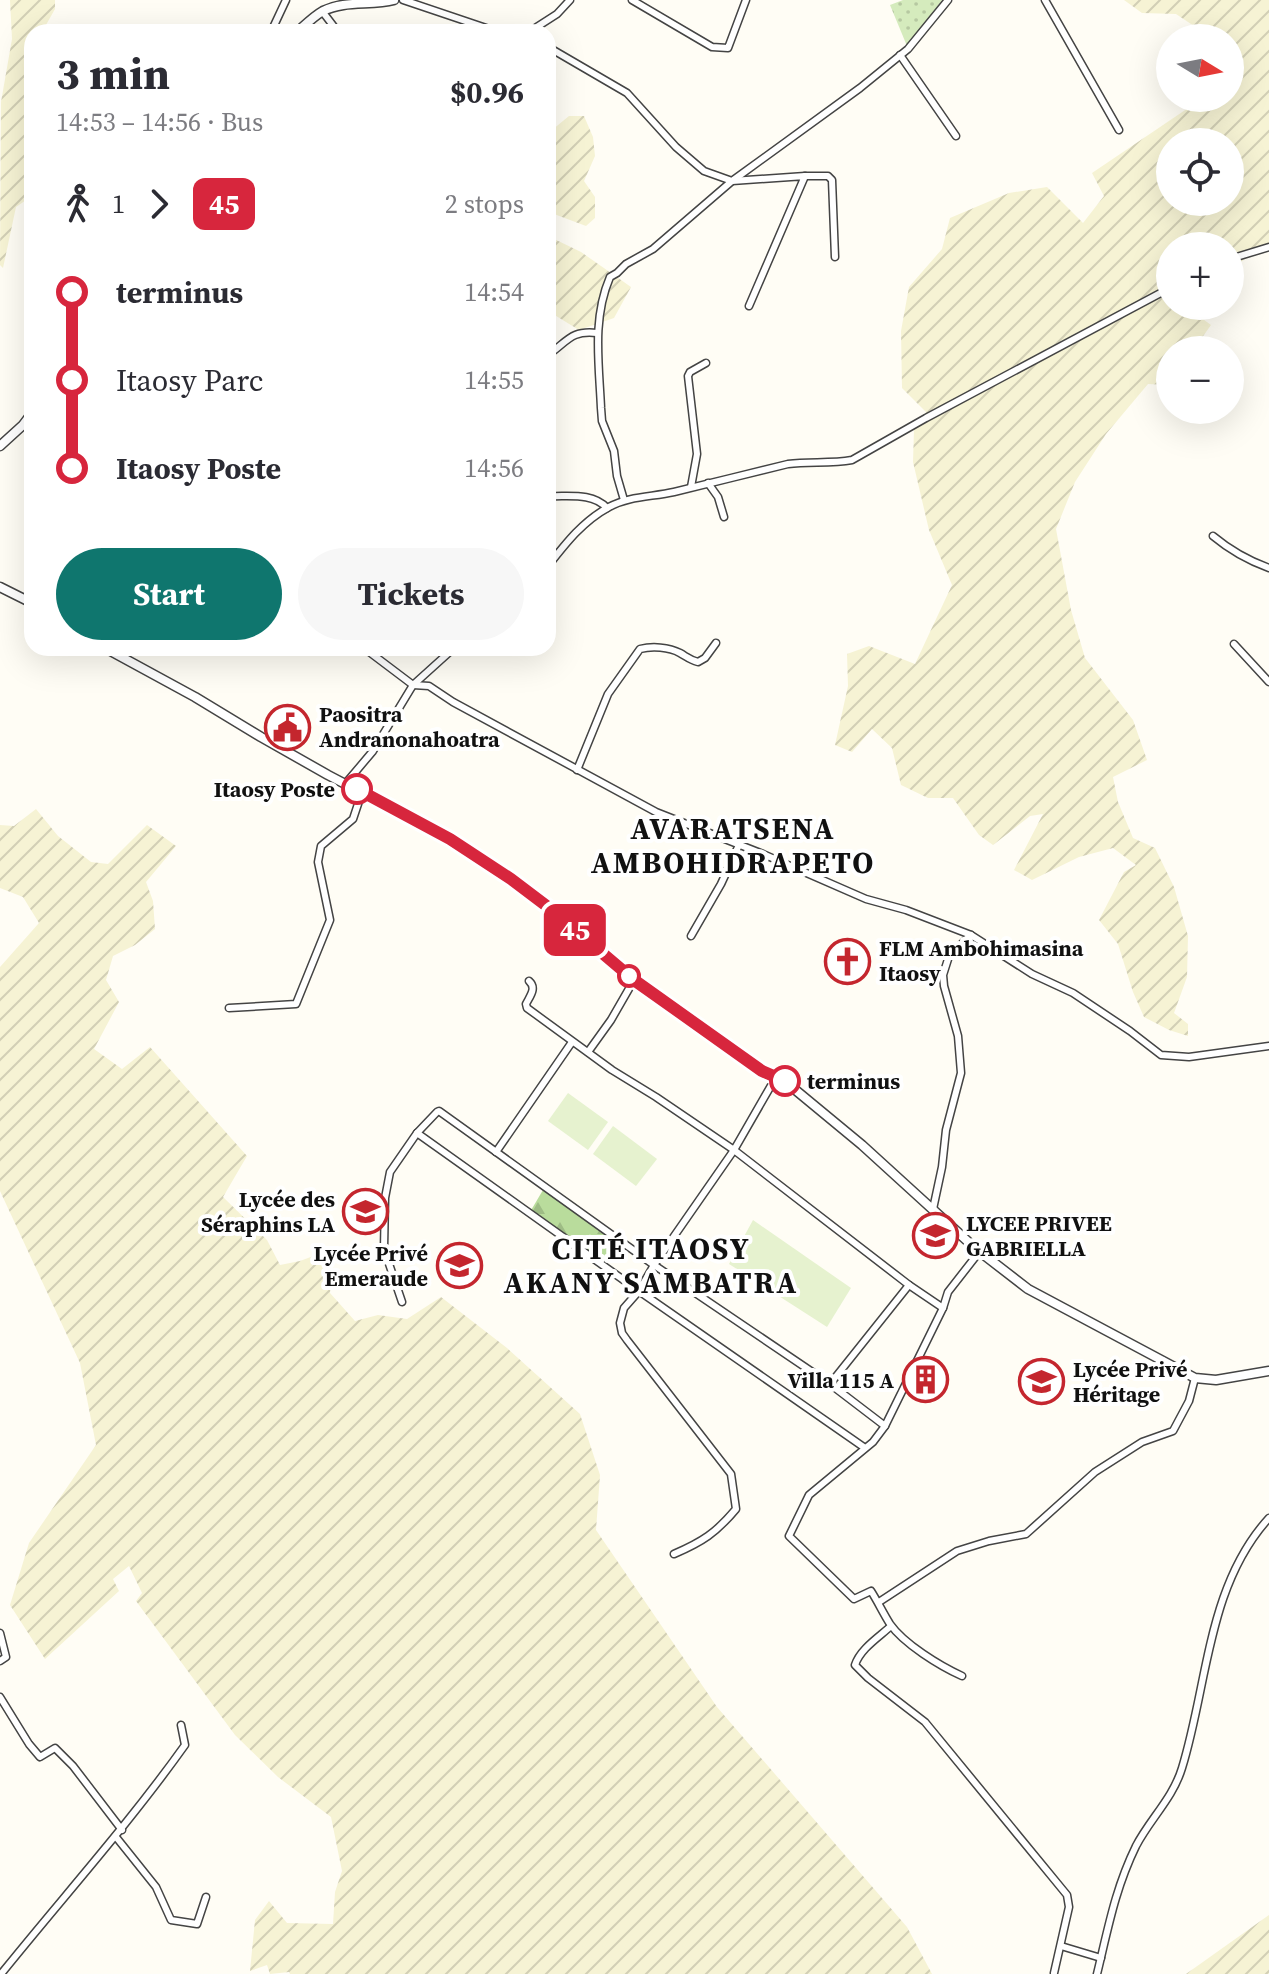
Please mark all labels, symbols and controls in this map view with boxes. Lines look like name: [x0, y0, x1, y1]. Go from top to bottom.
north arrow: [1156, 24, 1244, 112]
map controls: [1156, 24, 1244, 424]
text: 3 min: [56, 43, 170, 104]
text: $0.96: [450, 72, 524, 113]
text: 14:53 – 14:56 · Bus: [56, 104, 263, 140]
button: locate: [1156, 128, 1244, 216]
icon: walk: [56, 182, 100, 226]
icon: forward: [137, 182, 181, 226]
text: 45: [209, 185, 239, 223]
text: 1: [112, 186, 125, 222]
text: 2 stops: [445, 186, 524, 222]
button: +: [1156, 232, 1244, 320]
text: terminus: [116, 272, 243, 313]
text: 14:54: [464, 274, 524, 310]
button: −: [1156, 336, 1244, 424]
text: Itaosy Parc: [116, 360, 264, 401]
text: 14:55: [464, 362, 524, 398]
text: Itaosy Poste: [116, 448, 281, 489]
text: 14:56: [464, 450, 524, 486]
button: Start: [56, 548, 282, 640]
button: Tickets: [298, 548, 524, 640]
place label: Paositra Andranonahoatra: [319, 699, 500, 754]
public building icon: Paositra Andranonahoatra: [264, 703, 312, 751]
place label: Itaosy Poste: [214, 774, 335, 804]
marker: Itaosy Poste: [342, 774, 372, 804]
district label: AVARATSENA AMBOHIDRAPETO: [591, 808, 875, 883]
line badge: 45: [539, 904, 611, 956]
text: 45: [560, 911, 590, 949]
place label: FLM Ambohimasina Itaosy: [879, 933, 1084, 988]
church icon: FLM Ambohimasina Itaosy: [824, 937, 872, 985]
unlabelled marker: [618, 965, 640, 987]
marker: terminus: [770, 1066, 800, 1096]
place label: terminus: [807, 1066, 900, 1096]
place label: Lycée des Séraphins LA: [201, 1184, 335, 1239]
school or university icon: Lycée des Séraphins LA: [342, 1188, 390, 1236]
place label: LYCEE PRIVEE GABRIELLA: [966, 1208, 1112, 1263]
school or university icon: LYCEE PRIVEE GABRIELLA: [911, 1212, 959, 1260]
district label: CITÉ ITAOSY AKANY SAMBATRA: [503, 1228, 799, 1303]
place label: Lycée Privé Emeraude: [313, 1238, 428, 1293]
school or university icon: Lycée Privé Emeraude: [435, 1242, 483, 1290]
place label: Lycée Privé Héritage: [1073, 1354, 1188, 1409]
building icon: Villa 115 A: [901, 1356, 949, 1404]
school or university icon: Lycée Privé Héritage: [1018, 1358, 1066, 1406]
place label: Villa 115 A: [788, 1365, 894, 1395]

